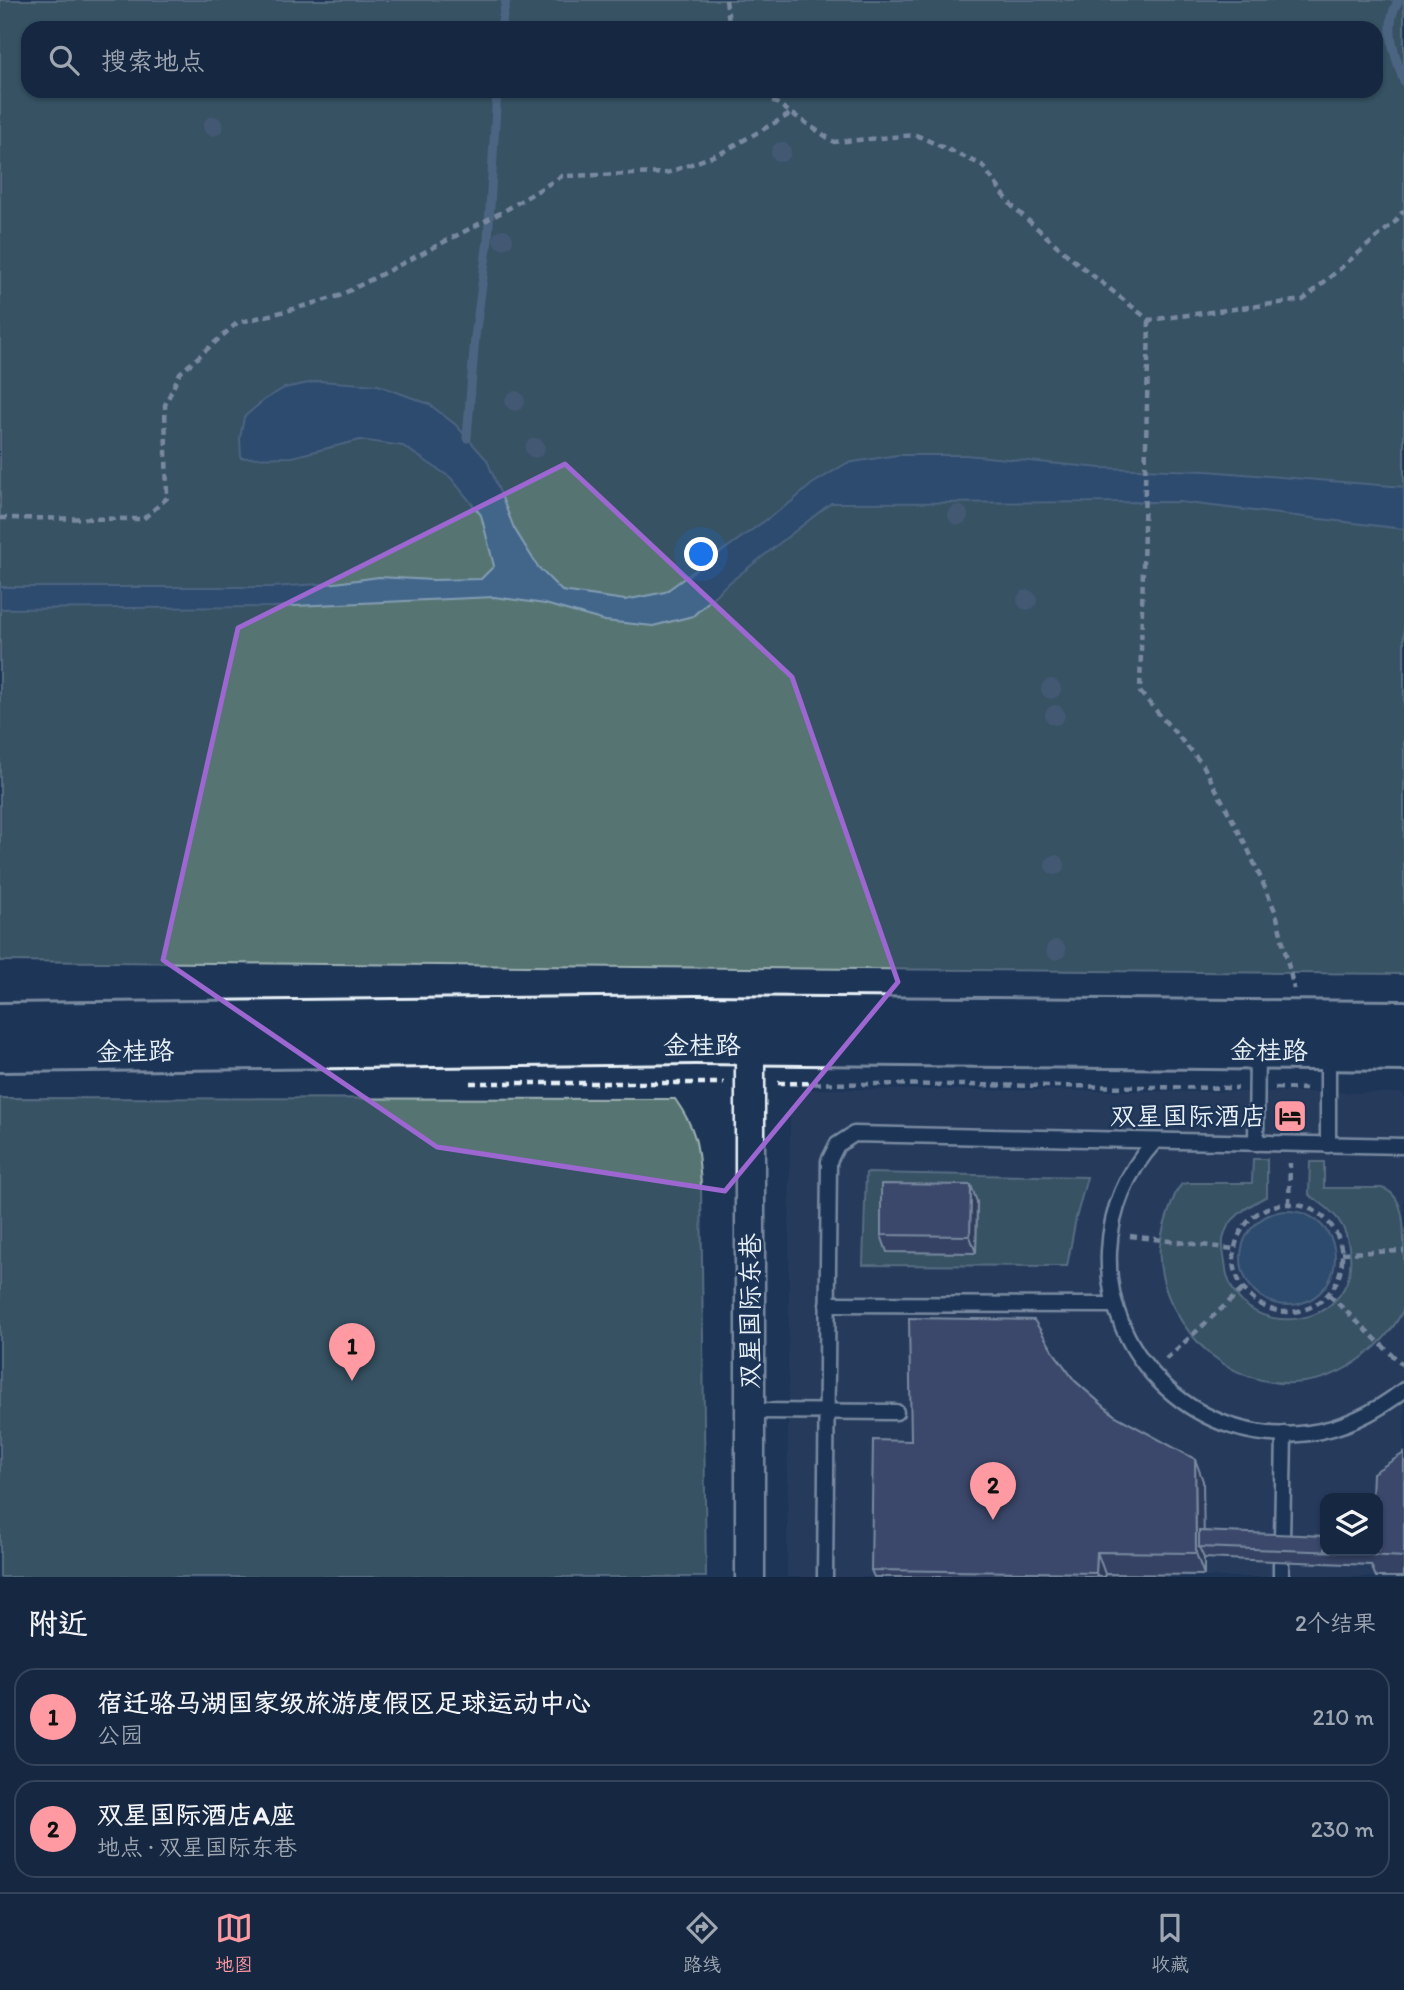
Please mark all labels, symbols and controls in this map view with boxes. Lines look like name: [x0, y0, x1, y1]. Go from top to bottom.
search box: [21, 21, 1383, 98]
icon: search: [45, 41, 83, 79]
text: 搜索地点: [101, 45, 205, 77]
your location: [684, 537, 718, 571]
street label: 金桂路: [663, 1029, 741, 1061]
street label: 金桂路: [1230, 1033, 1308, 1067]
street label: 金桂路: [96, 1034, 174, 1068]
hotel icon: 双星国际酒店: [1271, 1097, 1309, 1135]
place label: 双星国际酒店: [1110, 1100, 1266, 1132]
street label: 双星国际东巷: [734, 1233, 766, 1389]
pin: 1: [329, 1323, 375, 1381]
pin: 2: [970, 1462, 1016, 1520]
map controls: [1320, 1493, 1383, 1556]
button: layers: [1320, 1493, 1383, 1556]
text: 附近: [28, 1605, 88, 1642]
text: 2个结果: [1295, 1609, 1376, 1637]
text: 宿迁骆马湖国家级旅游度假区足球运动中心: [97, 1687, 591, 1719]
text: 1: [48, 1703, 58, 1731]
text: 210 m: [1313, 1703, 1374, 1731]
text: 公园: [97, 1721, 143, 1749]
text: 双星国际酒店A座: [97, 1799, 296, 1831]
text: 2: [47, 1815, 59, 1843]
text: 230 m: [1311, 1815, 1374, 1843]
text: 地点 · 双星国际东巷: [97, 1833, 297, 1861]
tab: 地图: [215, 1909, 253, 1976]
tab: 路线: [683, 1909, 721, 1976]
tab: 收藏: [1151, 1909, 1189, 1976]

